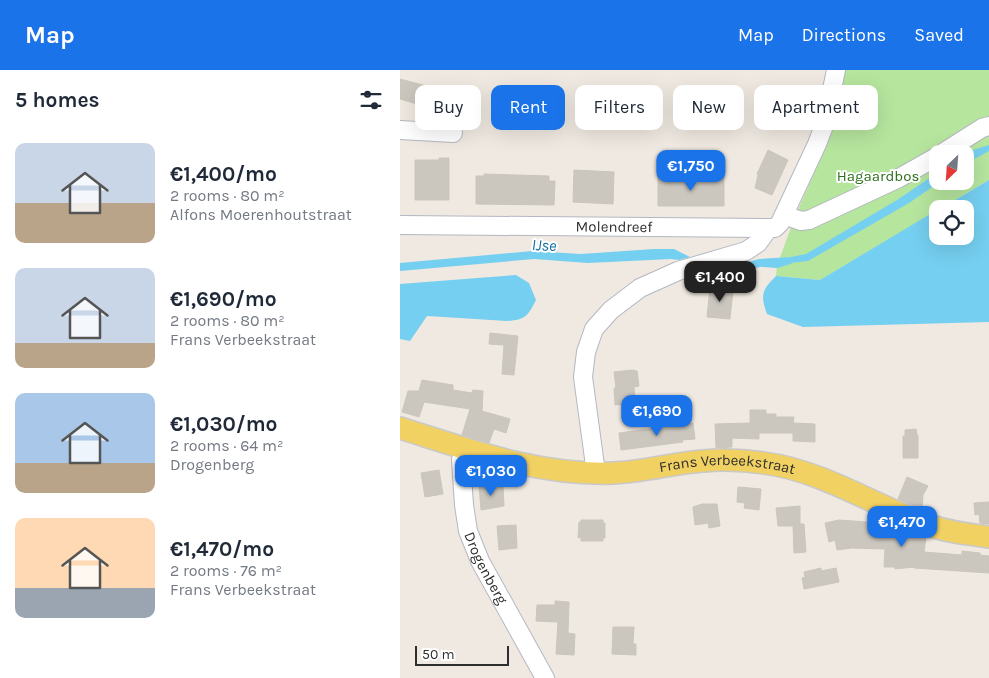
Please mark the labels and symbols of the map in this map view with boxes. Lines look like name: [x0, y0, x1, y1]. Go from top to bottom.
north arrow: [929, 145, 974, 190]
pin: €1,750: [650, 150, 732, 192]
park label: Hagaardbos: [837, 167, 919, 185]
street label: Molendreef: [576, 217, 653, 236]
water label: IJse: [531, 235, 557, 255]
pin: €1,400: [679, 260, 761, 303]
pin: €1,690: [616, 394, 698, 437]
street label: Frans Verbeekstraat: [658, 451, 798, 478]
pin: €1,030: [450, 454, 532, 497]
pin: €1,470: [861, 506, 943, 548]
street label: Drogenberg: [460, 529, 512, 608]
scale bar: [415, 643, 509, 666]

